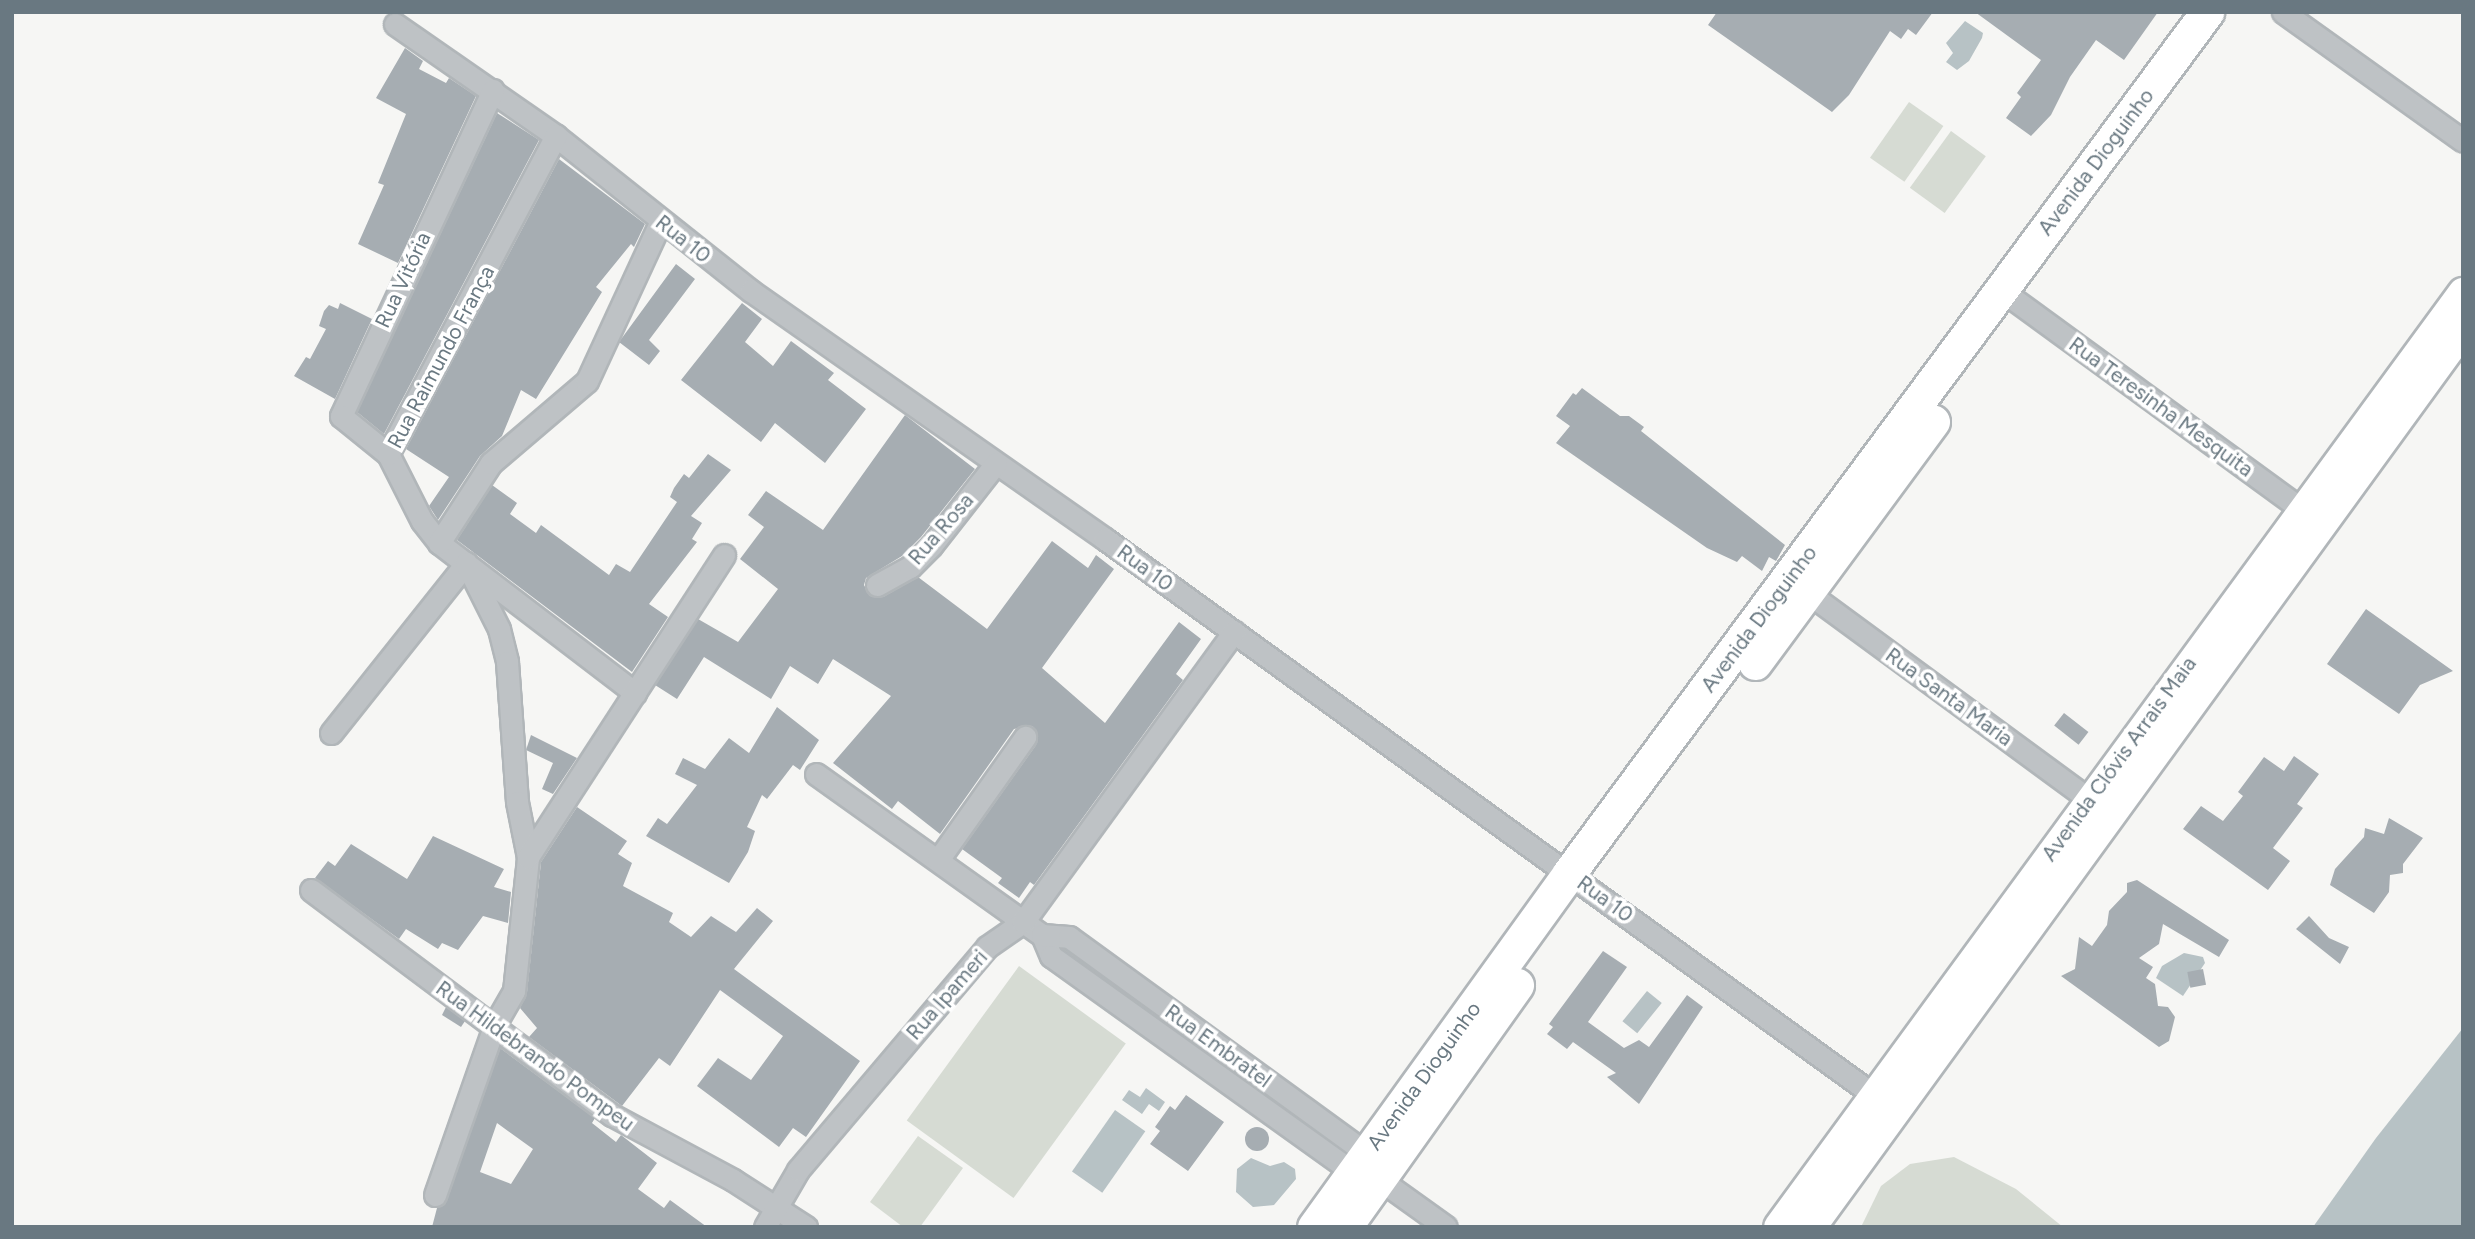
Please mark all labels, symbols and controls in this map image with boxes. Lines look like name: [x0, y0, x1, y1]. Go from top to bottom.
street label: Avenida Dioguinho: [2033, 84, 2159, 240]
street label: Rua 10: [650, 210, 716, 268]
street label: Rua Vitória: [370, 228, 436, 332]
street label: Rua Raimundo França: [382, 261, 500, 453]
street label: Rua Teresinha Mesquita: [2064, 332, 2258, 482]
street label: Rua Rosa: [903, 488, 979, 570]
street label: Rua 10: [1112, 539, 1178, 597]
street label: Avenida Dioguinho: [1696, 541, 1822, 697]
street label: Rua Santa Maria: [1881, 642, 2017, 752]
street label: Avenida Clóvis Arrais Maia: [2036, 652, 2202, 866]
street label: Rua 10: [1572, 870, 1638, 928]
street label: Rua Ipameri: [901, 945, 993, 1045]
street label: Rua Hildebrando Pompeu: [431, 976, 639, 1136]
street label: Avenida Dioguinho: [1362, 997, 1486, 1155]
street label: Rua Embratel: [1160, 999, 1276, 1093]

